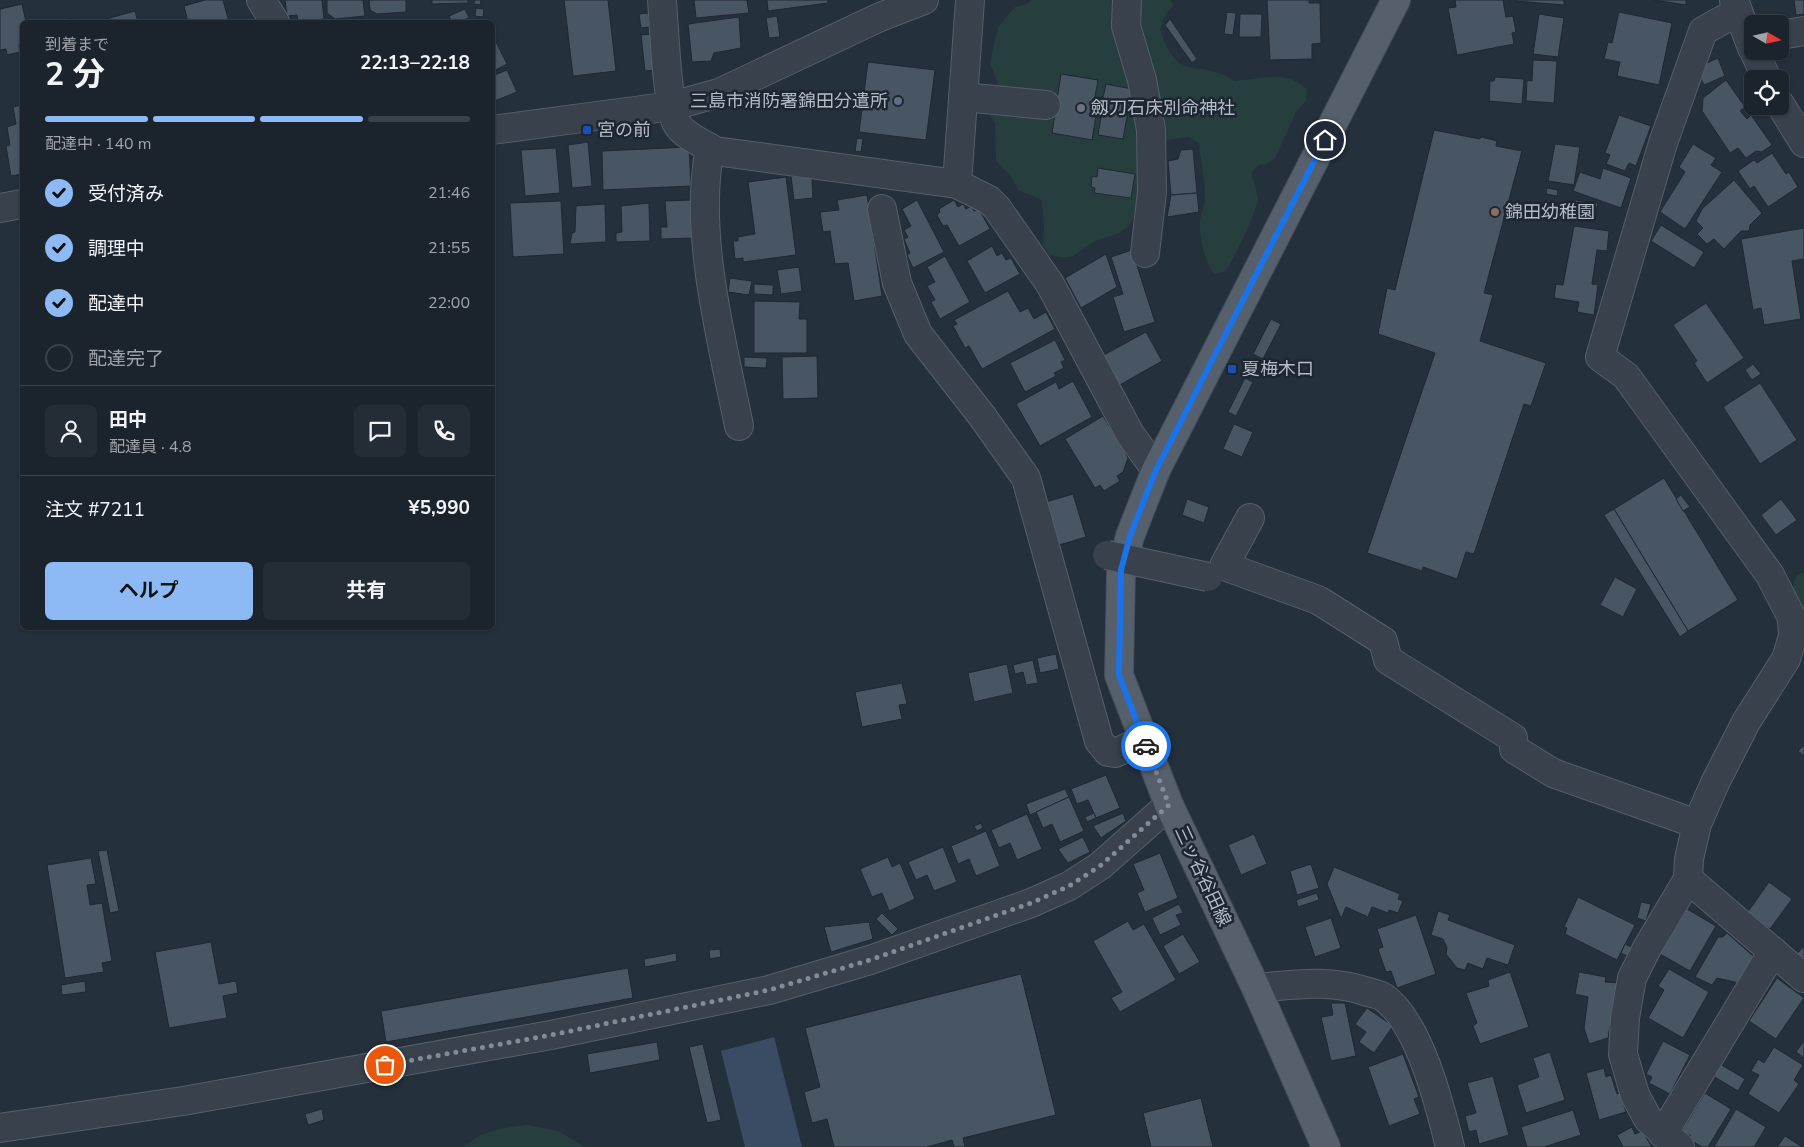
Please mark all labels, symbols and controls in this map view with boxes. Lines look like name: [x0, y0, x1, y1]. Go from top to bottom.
north arrow: [1744, 15, 1789, 60]
map controls: [1744, 15, 1789, 115]
text: 到着まで: [45, 34, 109, 56]
text: 22:13–22:18: [360, 50, 470, 76]
text: 2 分: [45, 53, 105, 96]
button: locate: [1744, 70, 1789, 115]
place label: 三島市消防署錦田分遣所: [690, 89, 888, 113]
marker: 三島市消防署錦田分遣所: [892, 95, 904, 107]
place label: 劔刀石床別命神社: [1091, 96, 1235, 120]
marker: 劔刀石床別命神社: [1075, 102, 1087, 114]
place label: 宮の前: [597, 118, 651, 142]
pin: [1304, 119, 1346, 161]
marker: 宮の前: [581, 124, 593, 136]
icon: home: [1311, 126, 1339, 154]
text: 配達中 · 140 m: [45, 133, 151, 155]
icon: check: [45, 179, 73, 207]
text: 受付済み: [88, 181, 164, 207]
text: 21:46: [428, 182, 470, 204]
place label: 錦田幼稚園: [1505, 200, 1595, 224]
marker: 錦田幼稚園: [1489, 206, 1501, 218]
icon: check: [45, 234, 73, 262]
text: 調理中: [88, 236, 145, 262]
text: 21:55: [428, 237, 470, 259]
icon: check: [45, 289, 73, 317]
text: 配達中: [88, 291, 145, 317]
text: 22:00: [428, 292, 470, 314]
text: 配達完了: [88, 346, 164, 372]
place label: 夏梅木口: [1242, 357, 1314, 381]
marker: 夏梅木口: [1226, 363, 1238, 375]
button: person: [45, 405, 97, 457]
button: chat: [354, 405, 406, 457]
button: phone: [418, 405, 470, 457]
text: 田中: [109, 407, 147, 433]
text: 配達員 · 4.8: [109, 436, 192, 458]
text: ¥5,990: [408, 495, 470, 521]
text: 注文 #7211: [45, 497, 145, 523]
button: ヘルプ: [45, 562, 253, 620]
button: 共有: [263, 562, 470, 620]
courier: [1121, 721, 1171, 771]
icon: car: [1132, 732, 1160, 760]
street label: 三ッ谷谷田線: [1169, 822, 1237, 930]
pin: [364, 1044, 406, 1086]
icon: bag: [371, 1051, 399, 1079]

